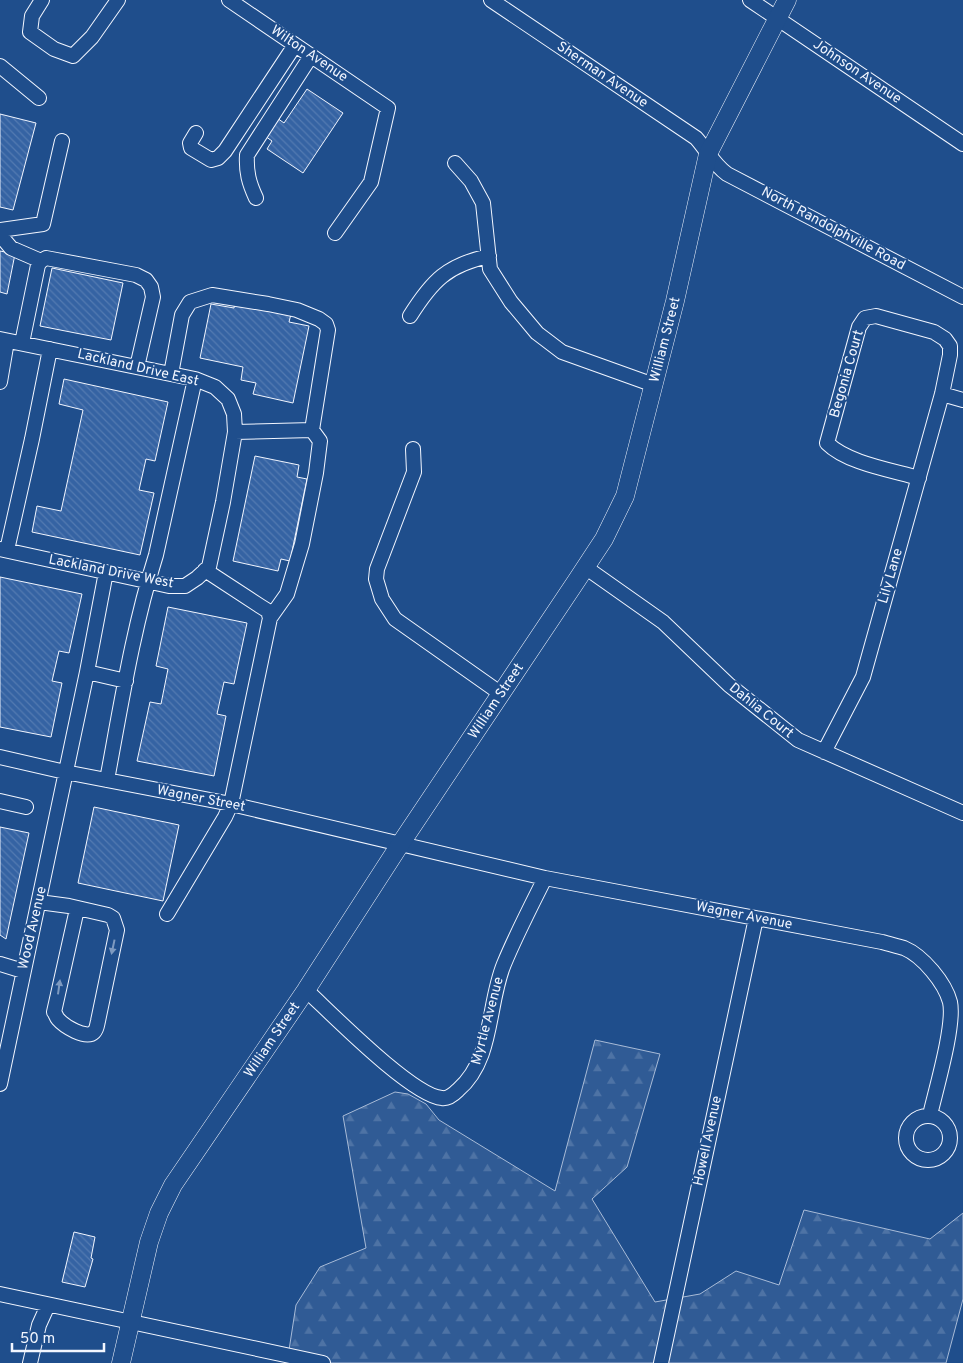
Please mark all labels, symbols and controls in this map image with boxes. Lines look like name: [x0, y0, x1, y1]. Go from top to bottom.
street label: Wilton Avenue: [267, 22, 351, 86]
street label: Johnson Avenue: [810, 36, 904, 108]
street label: Sherman Avenue: [553, 38, 651, 112]
street label: North Randolphville Road: [758, 184, 908, 274]
street label: William Street: [646, 295, 684, 384]
street label: Begonia Court: [826, 328, 868, 420]
street label: Lackland Drive East: [76, 346, 200, 390]
street label: Lily Lane: [875, 546, 907, 606]
street label: Lackland Drive West: [47, 552, 175, 592]
street label: William Street: [465, 660, 527, 742]
street label: Dahlia Court: [725, 680, 797, 742]
street label: Wagner Street: [155, 782, 247, 816]
street label: Wood Avenue: [15, 885, 51, 971]
street label: Wagner Avenue: [694, 898, 794, 934]
one-way arrow: [109, 940, 117, 956]
street label: Myrtle Avenue: [468, 975, 508, 1067]
one-way arrow: [56, 979, 64, 995]
street label: William Street: [240, 999, 304, 1081]
street label: Howell Avenue: [690, 1094, 726, 1188]
scale bar: [12, 1320, 105, 1352]
text: 50 m: [20, 1330, 55, 1349]

